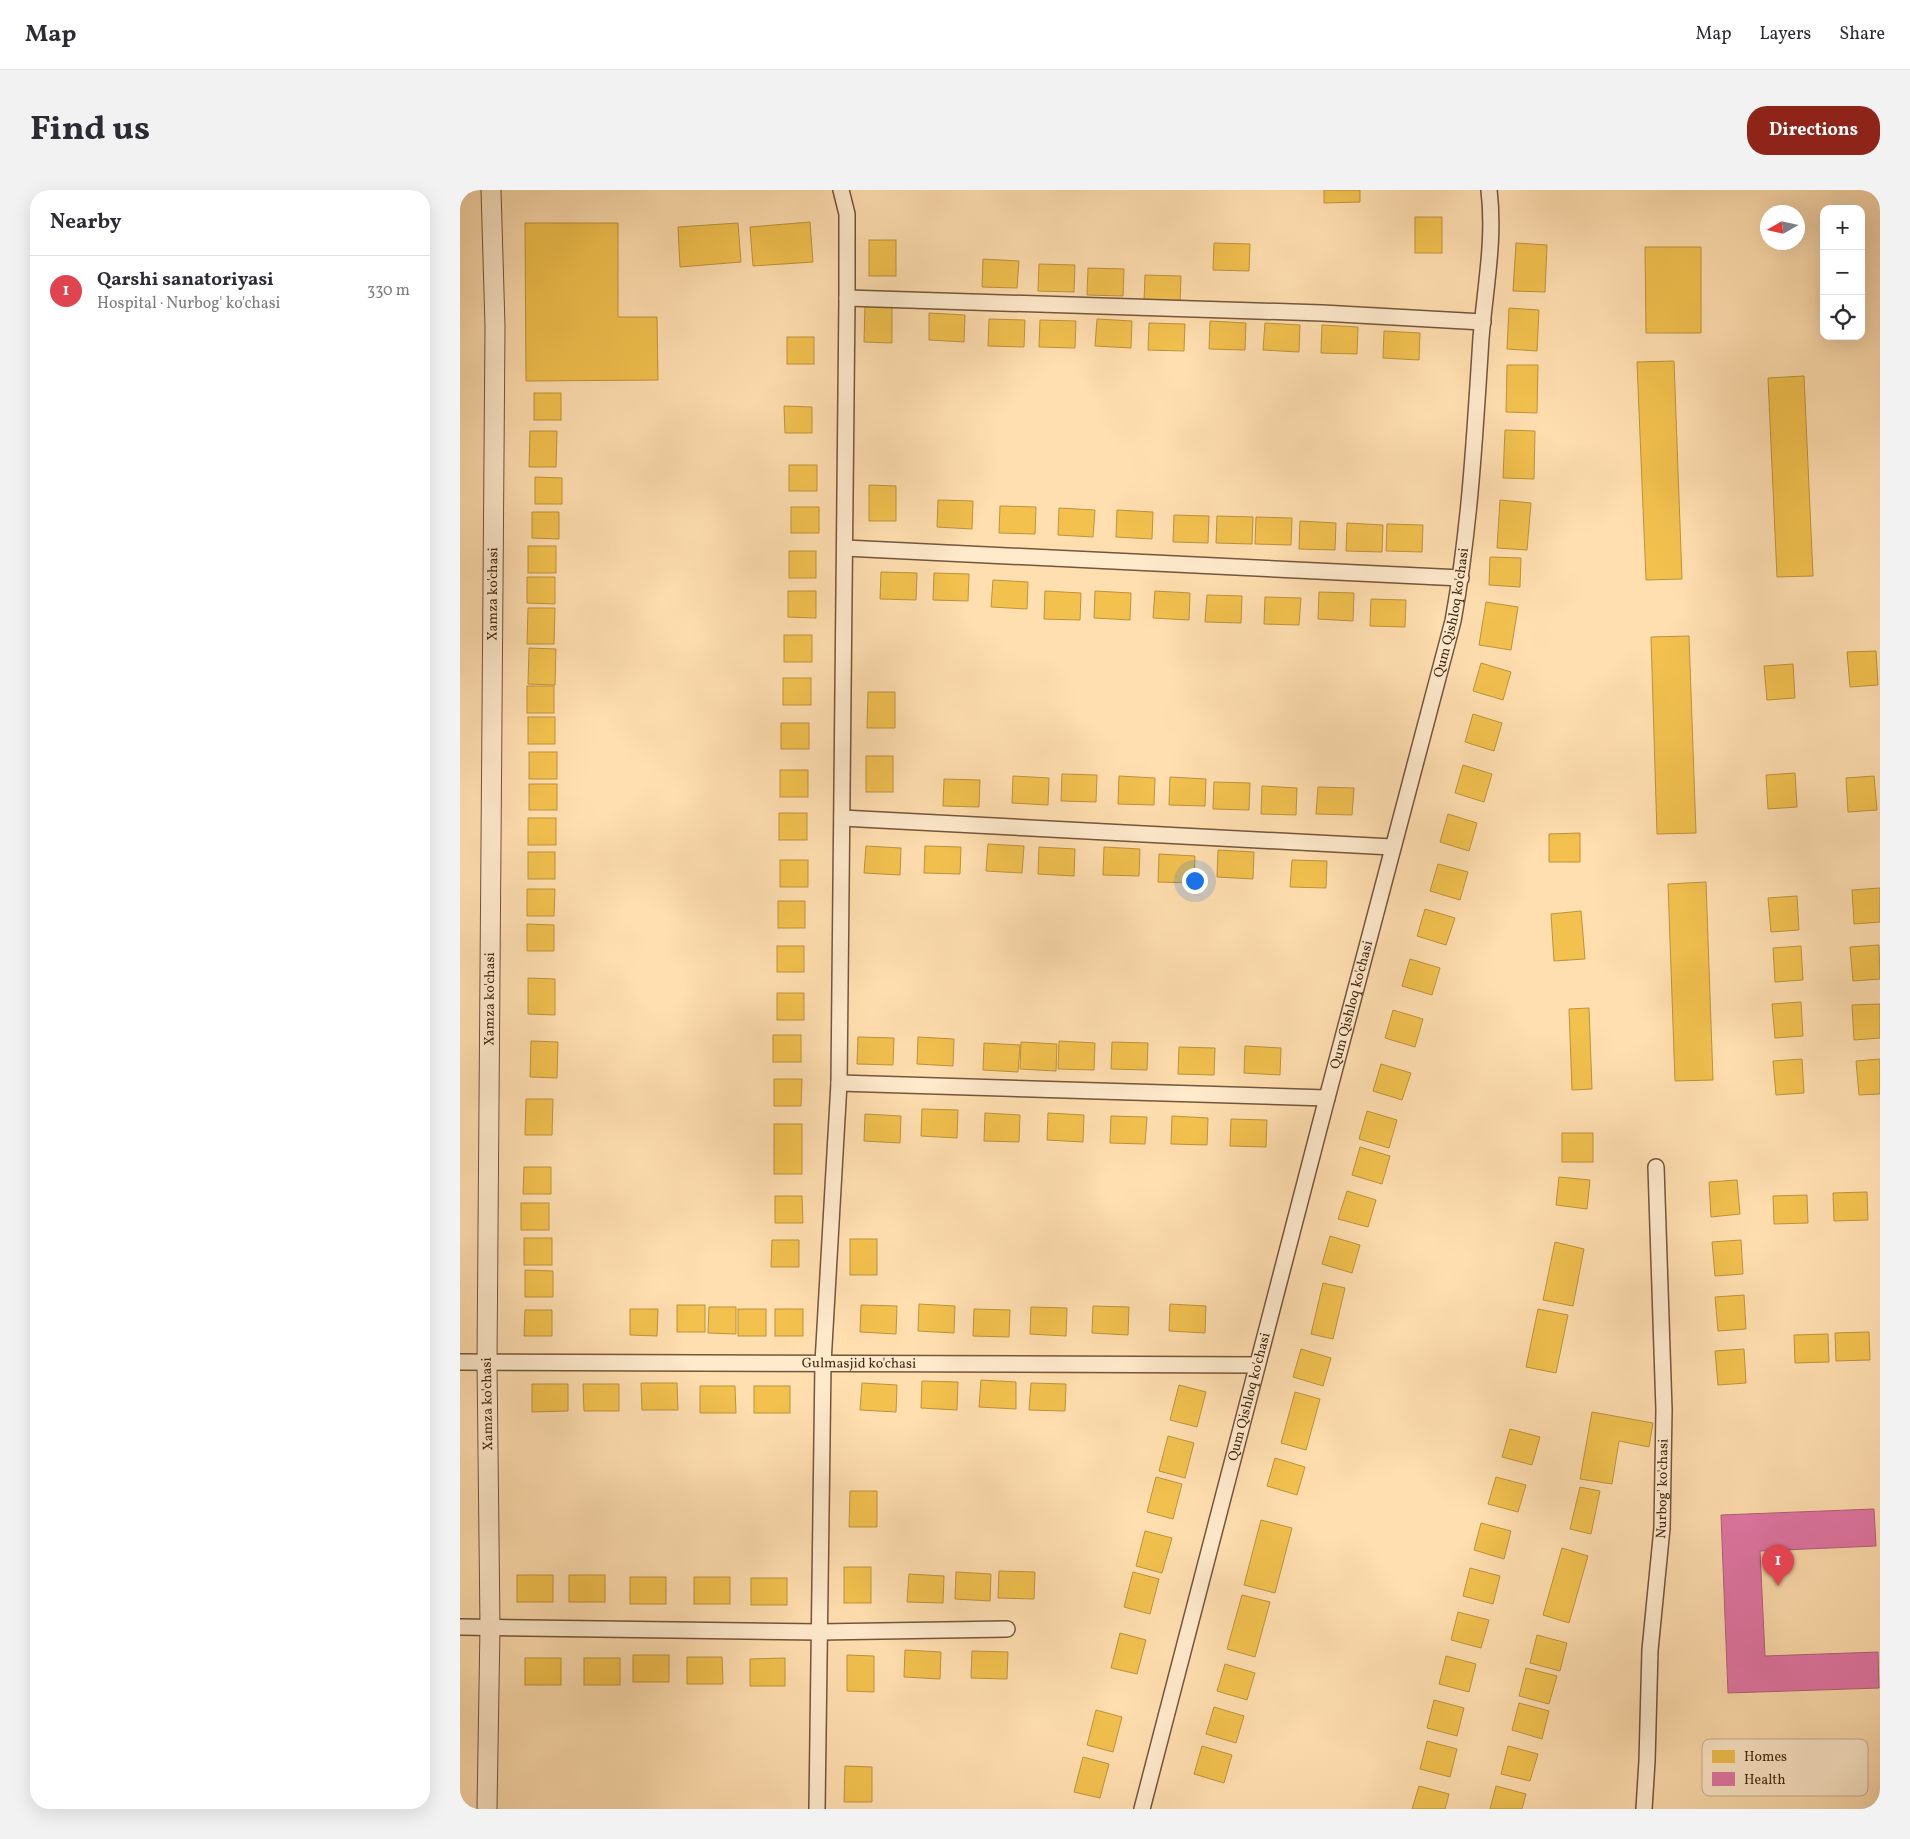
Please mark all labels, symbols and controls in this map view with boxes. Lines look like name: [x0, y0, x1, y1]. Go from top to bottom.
text: Map: [25, 18, 76, 52]
text: Map: [1695, 22, 1731, 47]
text: Layers: [1759, 22, 1811, 47]
text: Share: [1839, 22, 1885, 47]
text: Find us: [30, 106, 150, 154]
button: Directions: [1747, 106, 1880, 155]
north arrow: [1760, 205, 1805, 250]
map controls: [1820, 205, 1865, 340]
button: +: [1820, 205, 1865, 250]
text: Nearby: [50, 208, 121, 237]
button: −: [1820, 250, 1865, 295]
text: Qarshi sanatoriyasi: [97, 267, 274, 293]
text: 1: [63, 280, 69, 302]
text: 330 m: [367, 280, 410, 302]
text: Hospital · Nurbog' ko'chasi: [97, 293, 280, 315]
button: locate: [1820, 295, 1865, 340]
street label: Xamza ko'chasi: [483, 547, 503, 641]
street label: Qum Qishloq ko'chasi: [1429, 547, 1473, 680]
your location: [1182, 868, 1208, 894]
street label: Qum Qishloq ko'chasi: [1326, 939, 1378, 1071]
street label: Xamza ko'chasi: [480, 952, 500, 1046]
street label: Qum Qishloq ko'chasi: [1223, 1330, 1275, 1463]
street label: Gulmasjid ko'chasi: [802, 1354, 916, 1373]
street label: Xamza ko'chasi: [478, 1357, 498, 1451]
street label: Nurbog' ko'chasi: [1651, 1439, 1673, 1540]
pin: 1: [1762, 1545, 1794, 1586]
legend: [1702, 1739, 1868, 1796]
text: Homes: [1744, 1748, 1787, 1767]
text: Health: [1744, 1771, 1786, 1790]

